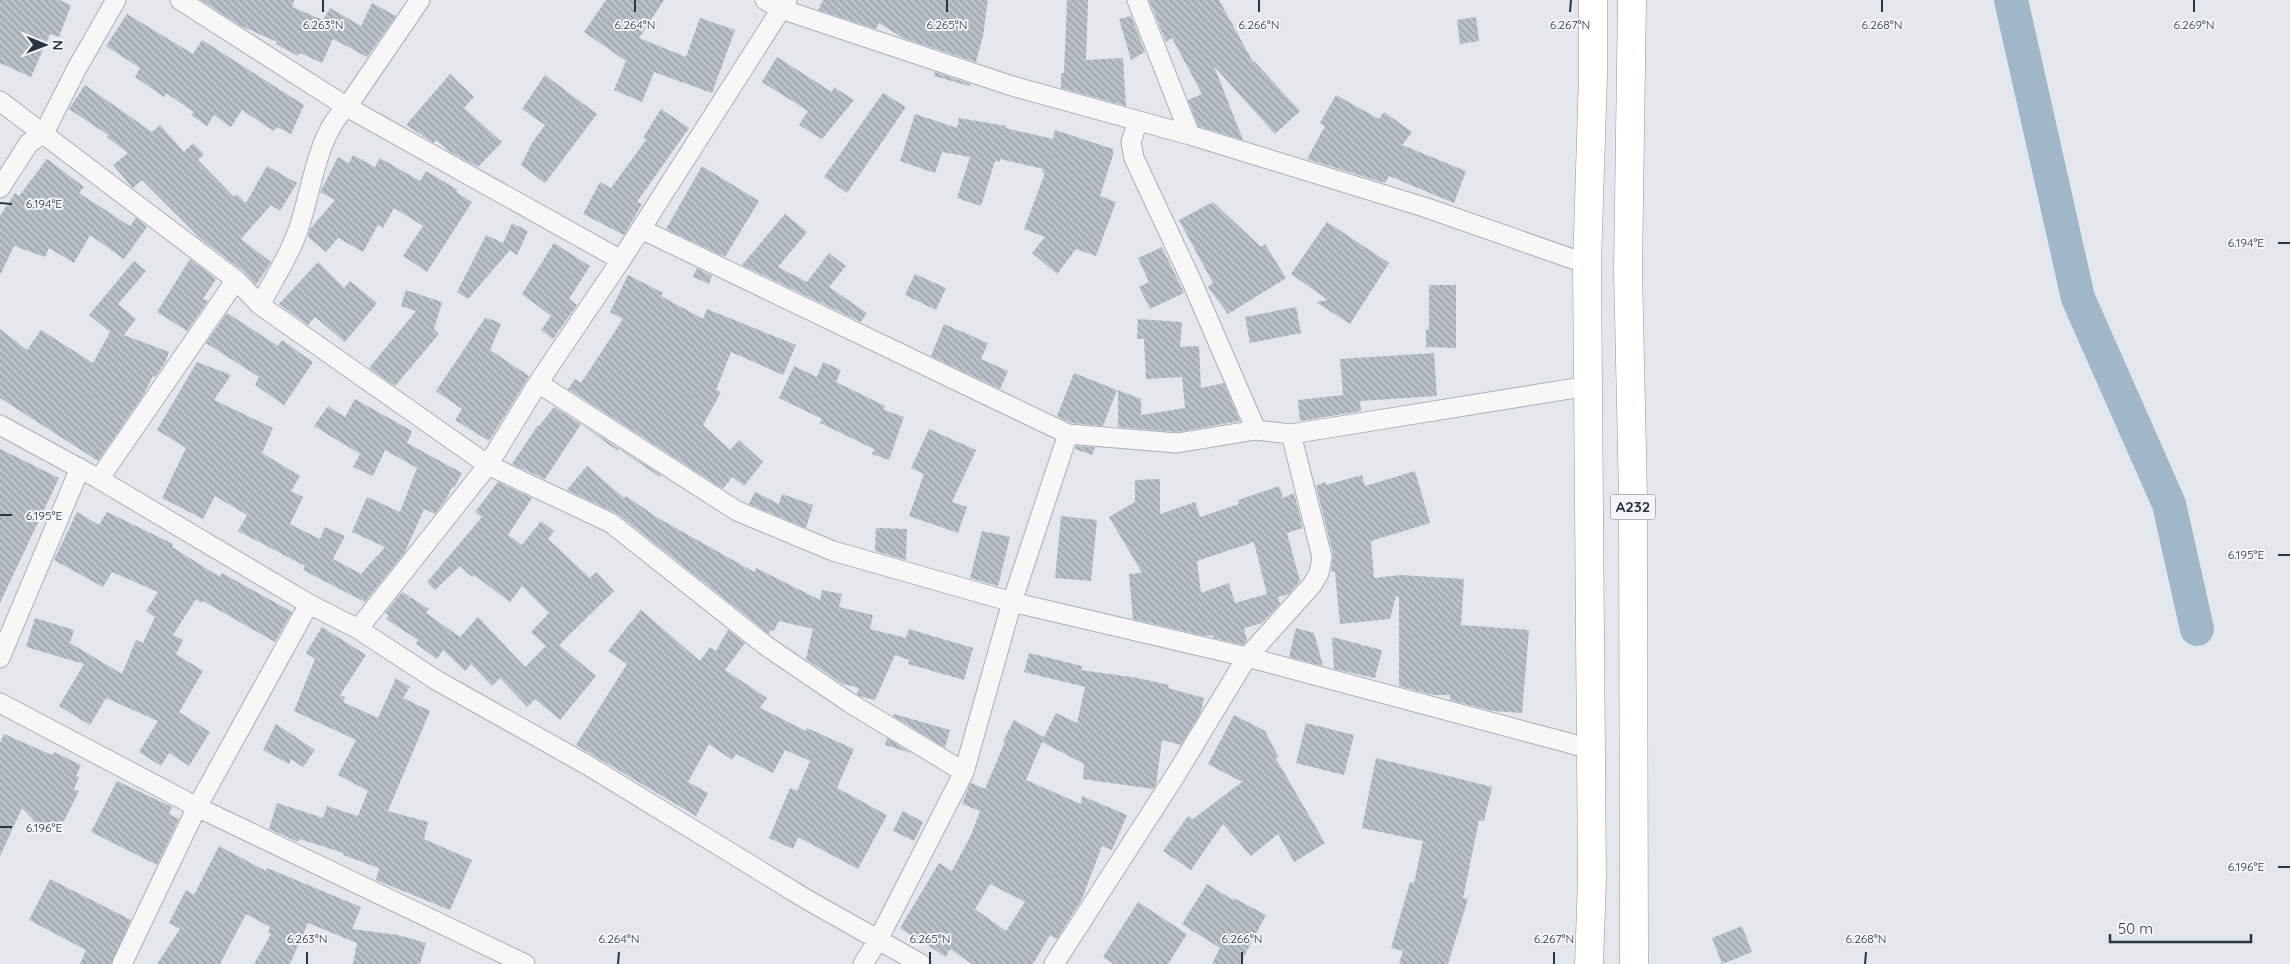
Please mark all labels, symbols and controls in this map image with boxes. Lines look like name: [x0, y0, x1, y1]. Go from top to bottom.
text: 6.263°N: [303, 17, 343, 32]
text: 6.264°N: [615, 17, 655, 32]
text: 6.265°N: [927, 17, 968, 32]
text: 6.266°N: [1239, 17, 1279, 32]
text: 6.267°N: [1550, 17, 1590, 32]
text: 6.268°N: [1862, 17, 1902, 32]
text: 6.269°N: [2173, 17, 2215, 32]
north arrow: [20, 20, 70, 70]
text: N: [49, 40, 67, 51]
text: 6.194°E: [26, 196, 62, 211]
text: 6.194°E: [2228, 235, 2264, 250]
road number: A232: [1610, 494, 1656, 520]
text: 6.195°E: [26, 508, 62, 523]
text: 6.195°E: [2228, 547, 2264, 562]
text: 6.196°E: [26, 820, 62, 835]
text: 6.196°E: [2228, 859, 2264, 874]
scale bar: [2110, 912, 2251, 944]
text: 50 m: [2118, 919, 2153, 938]
text: 6.263°N: [287, 931, 327, 946]
text: 6.264°N: [599, 931, 639, 946]
text: 6.265°N: [910, 931, 951, 946]
text: 6.266°N: [1222, 931, 1262, 946]
text: 6.267°N: [1534, 931, 1574, 946]
text: 6.268°N: [1846, 931, 1886, 946]

